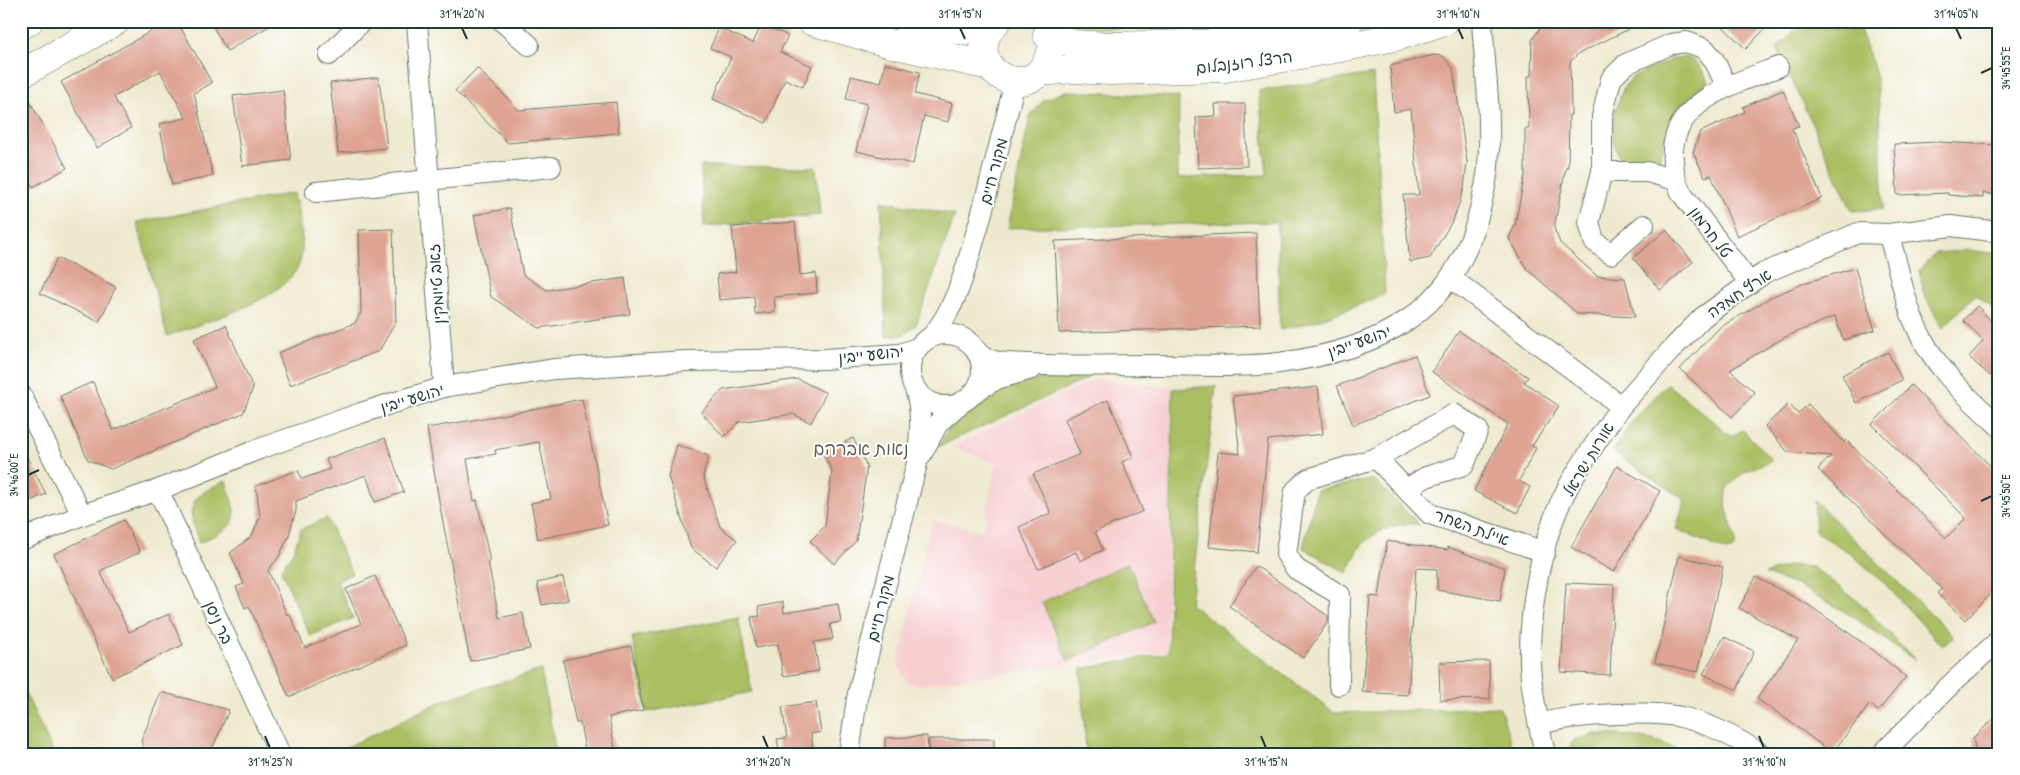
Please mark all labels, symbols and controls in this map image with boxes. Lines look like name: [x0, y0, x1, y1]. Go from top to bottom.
text: 31°14'20"N: [440, 5, 484, 22]
text: 31°14'15"N: [939, 5, 981, 22]
text: 31°14'10"N: [1436, 5, 1480, 22]
text: 31°14'05"N: [1934, 5, 1978, 22]
street label: הרצל רוזנבלום: [1194, 45, 1294, 79]
text: 34°45'55"E: [1997, 46, 2014, 90]
street label: מקור חיים: [974, 135, 1012, 207]
street label: טל חרמון: [1684, 202, 1738, 262]
street label: זאב טיומקין: [422, 243, 450, 325]
street label: ארץ חמדה: [1702, 263, 1776, 323]
street label: יהושע ייבין: [1324, 319, 1394, 363]
street label: יהושע ייבין: [837, 340, 905, 368]
street label: יהושע ייבין: [377, 378, 447, 418]
street label: אורות ישראל: [1557, 418, 1619, 500]
district label: נאות אברהם: [813, 436, 909, 461]
text: 34°46'00"E: [5, 453, 22, 497]
text: 34°45'50"E: [1997, 474, 2014, 518]
street label: איילת השחר: [1431, 503, 1513, 551]
street label: מקור חיים: [861, 572, 899, 644]
street label: בר ניסן: [199, 597, 239, 647]
text: 31°14'25"N: [248, 753, 292, 770]
text: 31°14'20"N: [746, 753, 790, 770]
text: 31°14'15"N: [1245, 753, 1287, 770]
text: 31°14'10"N: [1742, 753, 1786, 770]

